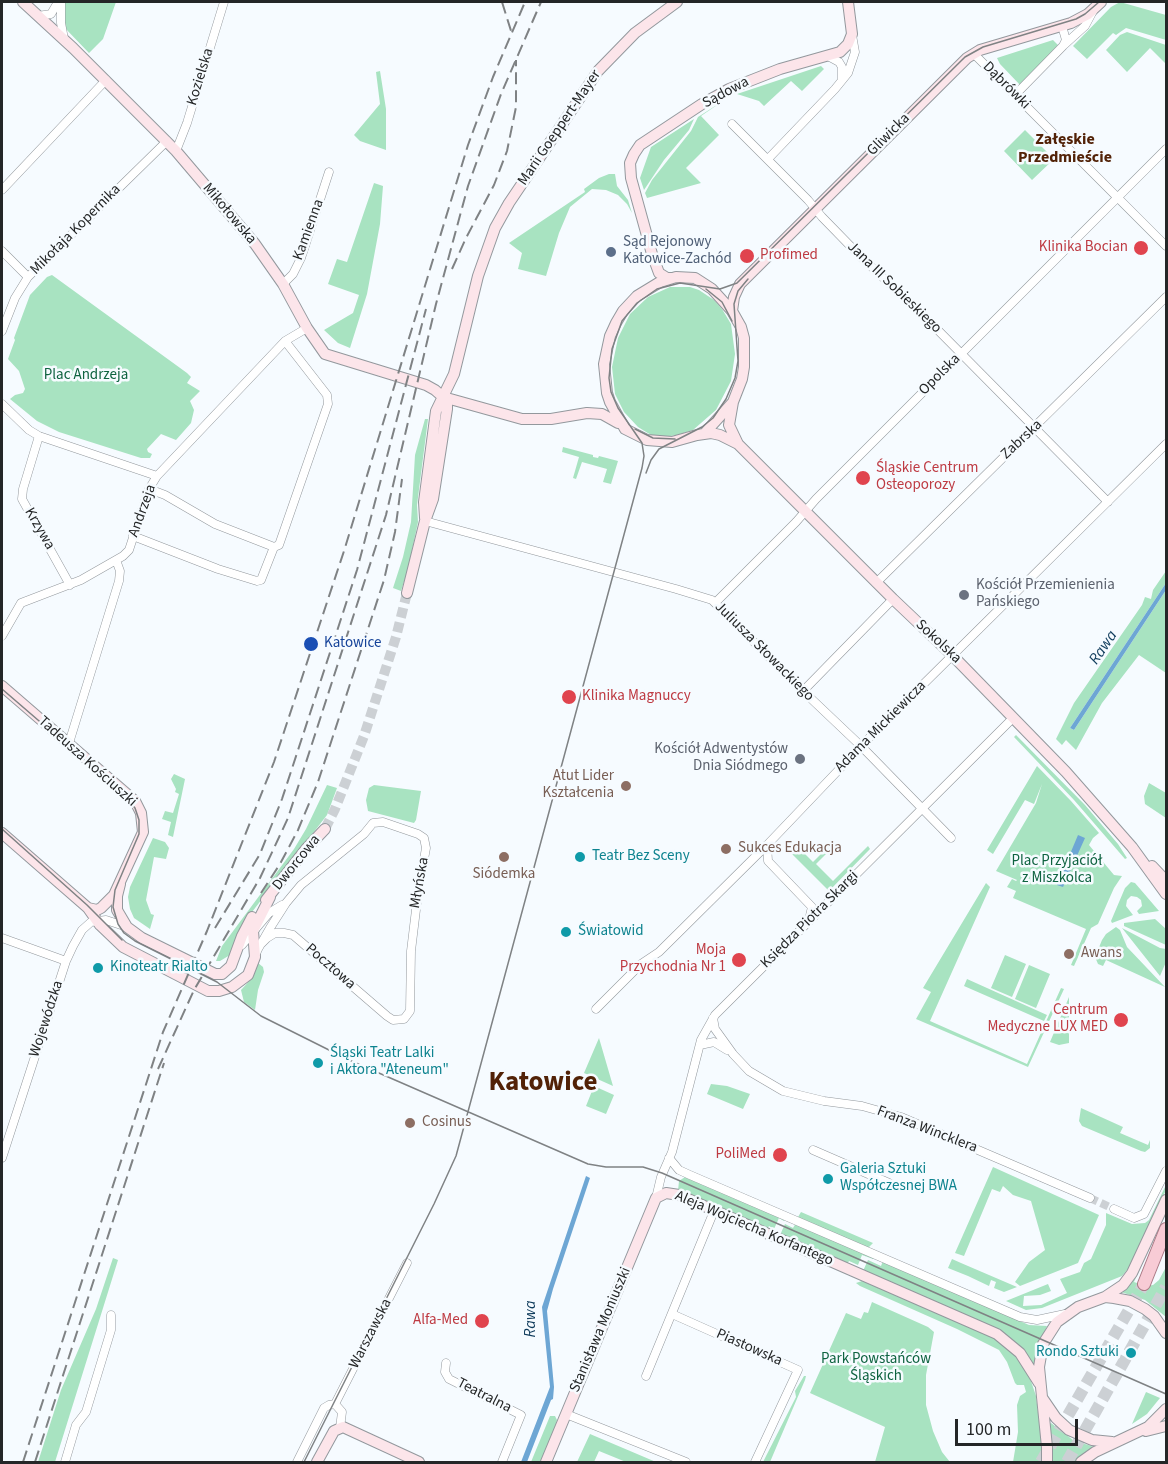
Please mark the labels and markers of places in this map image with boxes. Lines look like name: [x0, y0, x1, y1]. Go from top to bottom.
place label: Sąd Rejonowy Katowice-Zachód: [623, 234, 732, 269]
place label: Klinika Bocian: [1039, 239, 1128, 257]
marker: Klinika Bocian: [1132, 239, 1150, 257]
marker: Sąd Rejonowy Katowice-Zachód: [604, 245, 618, 259]
marker: Profimed: [738, 247, 756, 265]
place label: Profimed: [760, 247, 818, 265]
place label: Śląskie Centrum Osteoporozy: [876, 460, 978, 495]
marker: Śląskie Centrum Osteoporozy: [854, 469, 872, 487]
place label: Kościół Przemienienia Pańskiego: [976, 577, 1115, 612]
marker: Kościół Przemienienia Pańskiego: [957, 588, 971, 602]
marker: Katowice: [302, 635, 320, 653]
place label: Katowice: [324, 635, 381, 653]
marker: Klinika Magnuccy: [560, 688, 578, 706]
place label: Klinika Magnuccy: [582, 688, 691, 706]
place label: Kościół Adwentystów Dnia Siódmego: [654, 741, 788, 776]
marker: Kościół Adwentystów Dnia Siódmego: [793, 752, 807, 766]
place label: Atut Lider Kształcenia: [542, 768, 614, 803]
marker: Atut Lider Kształcenia: [619, 779, 633, 793]
place label: Sukces Edukacja: [738, 840, 842, 858]
marker: Sukces Edukacja: [719, 842, 733, 856]
place label: Teatr Bez Sceny: [592, 848, 690, 866]
marker: Siódemka: [497, 850, 511, 864]
marker: Teatr Bez Sceny: [573, 850, 587, 864]
place label: Siódemka: [473, 866, 535, 884]
place label: Światowid: [578, 923, 644, 941]
marker: Światowid: [559, 925, 573, 939]
place label: Moja Przychodnia Nr 1: [620, 942, 726, 977]
place label: Awans: [1081, 945, 1122, 963]
marker: Awans: [1062, 947, 1076, 961]
marker: Moja Przychodnia Nr 1: [730, 951, 748, 969]
place label: Kinoteatr Rialto: [110, 959, 208, 977]
marker: Kinoteatr Rialto: [91, 961, 105, 975]
place label: Centrum Medyczne LUX MED: [987, 1002, 1108, 1037]
marker: Centrum Medyczne LUX MED: [1112, 1011, 1130, 1029]
place label: Śląski Teatr Lalki i Aktora "Ateneum": [330, 1045, 449, 1080]
marker: Śląski Teatr Lalki i Aktora "Ateneum": [311, 1056, 325, 1070]
place label: Cosinus: [422, 1114, 471, 1132]
marker: Cosinus: [403, 1116, 417, 1130]
place label: PoliMed: [716, 1146, 766, 1164]
marker: PoliMed: [771, 1146, 789, 1164]
place label: Galeria Sztuki Współczesnej BWA: [840, 1161, 957, 1196]
marker: Galeria Sztuki Współczesnej BWA: [821, 1172, 835, 1186]
place label: Alfa-Med: [413, 1312, 468, 1330]
marker: Alfa-Med: [473, 1312, 491, 1330]
place label: Rondo Sztuki: [1036, 1344, 1119, 1362]
marker: Rondo Sztuki: [1124, 1346, 1138, 1360]

